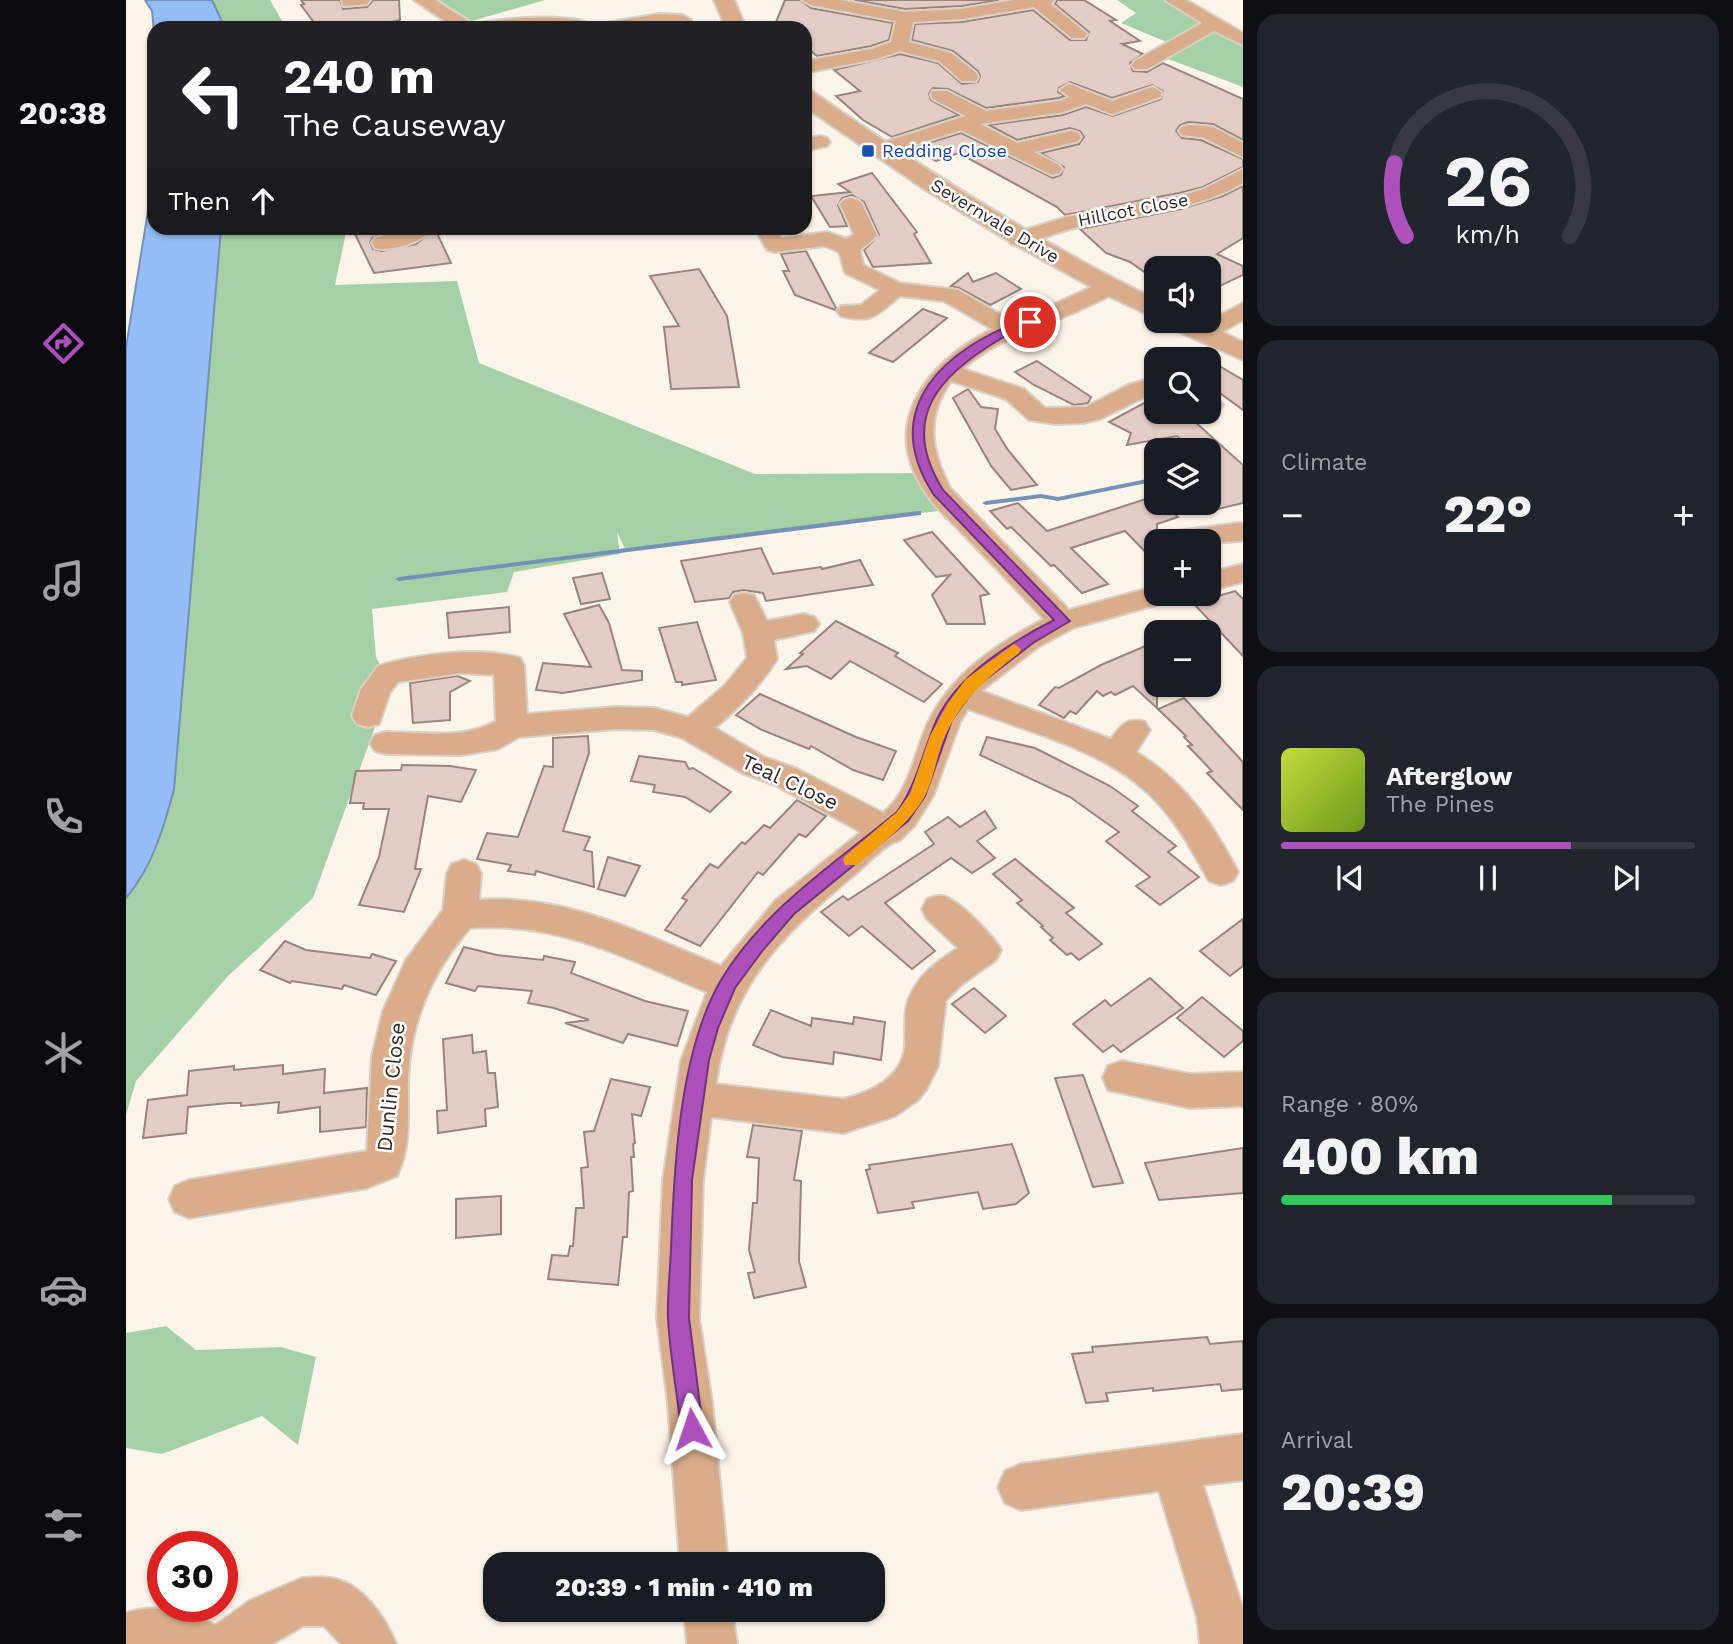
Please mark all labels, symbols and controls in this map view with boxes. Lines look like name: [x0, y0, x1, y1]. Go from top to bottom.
text: 240 m: [283, 47, 435, 105]
icon: left: [168, 49, 259, 140]
text: 20:38: [19, 94, 107, 132]
text: The Causeway: [283, 106, 506, 144]
text: 26: [1444, 138, 1532, 224]
place label: Redding Close: [882, 140, 1007, 161]
marker: Redding Close: [860, 143, 876, 159]
street label: Severnvale Drive: [927, 174, 1063, 267]
icon: ahead: [244, 182, 282, 220]
text: Then: [168, 186, 230, 216]
street label: Hillcot Close: [1076, 189, 1190, 230]
text: km/h: [1456, 220, 1520, 249]
map controls: [1144, 256, 1221, 697]
button: sound: [1144, 256, 1221, 333]
pin: [1000, 292, 1060, 352]
icon: arrive: [1011, 303, 1049, 341]
icon: directions: [39, 319, 88, 368]
button: search: [1144, 347, 1221, 424]
button: layers: [1144, 438, 1221, 515]
text: Climate: [1281, 449, 1367, 476]
text: 22°: [1444, 484, 1532, 545]
text: −: [1281, 493, 1304, 537]
text: +: [1672, 493, 1695, 537]
button: +: [1144, 529, 1221, 606]
icon: music: [39, 556, 88, 605]
button: −: [1144, 620, 1221, 697]
street label: Teal Close: [738, 748, 843, 815]
text: Afterglow: [1386, 761, 1512, 791]
text: The Pines: [1386, 791, 1495, 818]
icon: phone: [39, 792, 88, 841]
icon: previous: [1331, 859, 1369, 897]
icon: pause: [1469, 859, 1507, 897]
icon: next: [1607, 859, 1645, 897]
street label: Dunlin Close: [371, 1021, 410, 1153]
icon: climate: [39, 1028, 88, 1077]
text: Range · 80%: [1281, 1091, 1418, 1118]
text: 400 km: [1281, 1126, 1479, 1187]
icon: car: [39, 1265, 88, 1314]
position arrow: [655, 1392, 729, 1466]
text: Arrival: [1281, 1427, 1353, 1454]
text: 20:39: [1281, 1462, 1425, 1523]
icon: filters: [39, 1501, 88, 1550]
speed limit sign: 30: [147, 1531, 238, 1622]
text: 20:39 · 1 min · 410 m: [555, 1572, 813, 1602]

